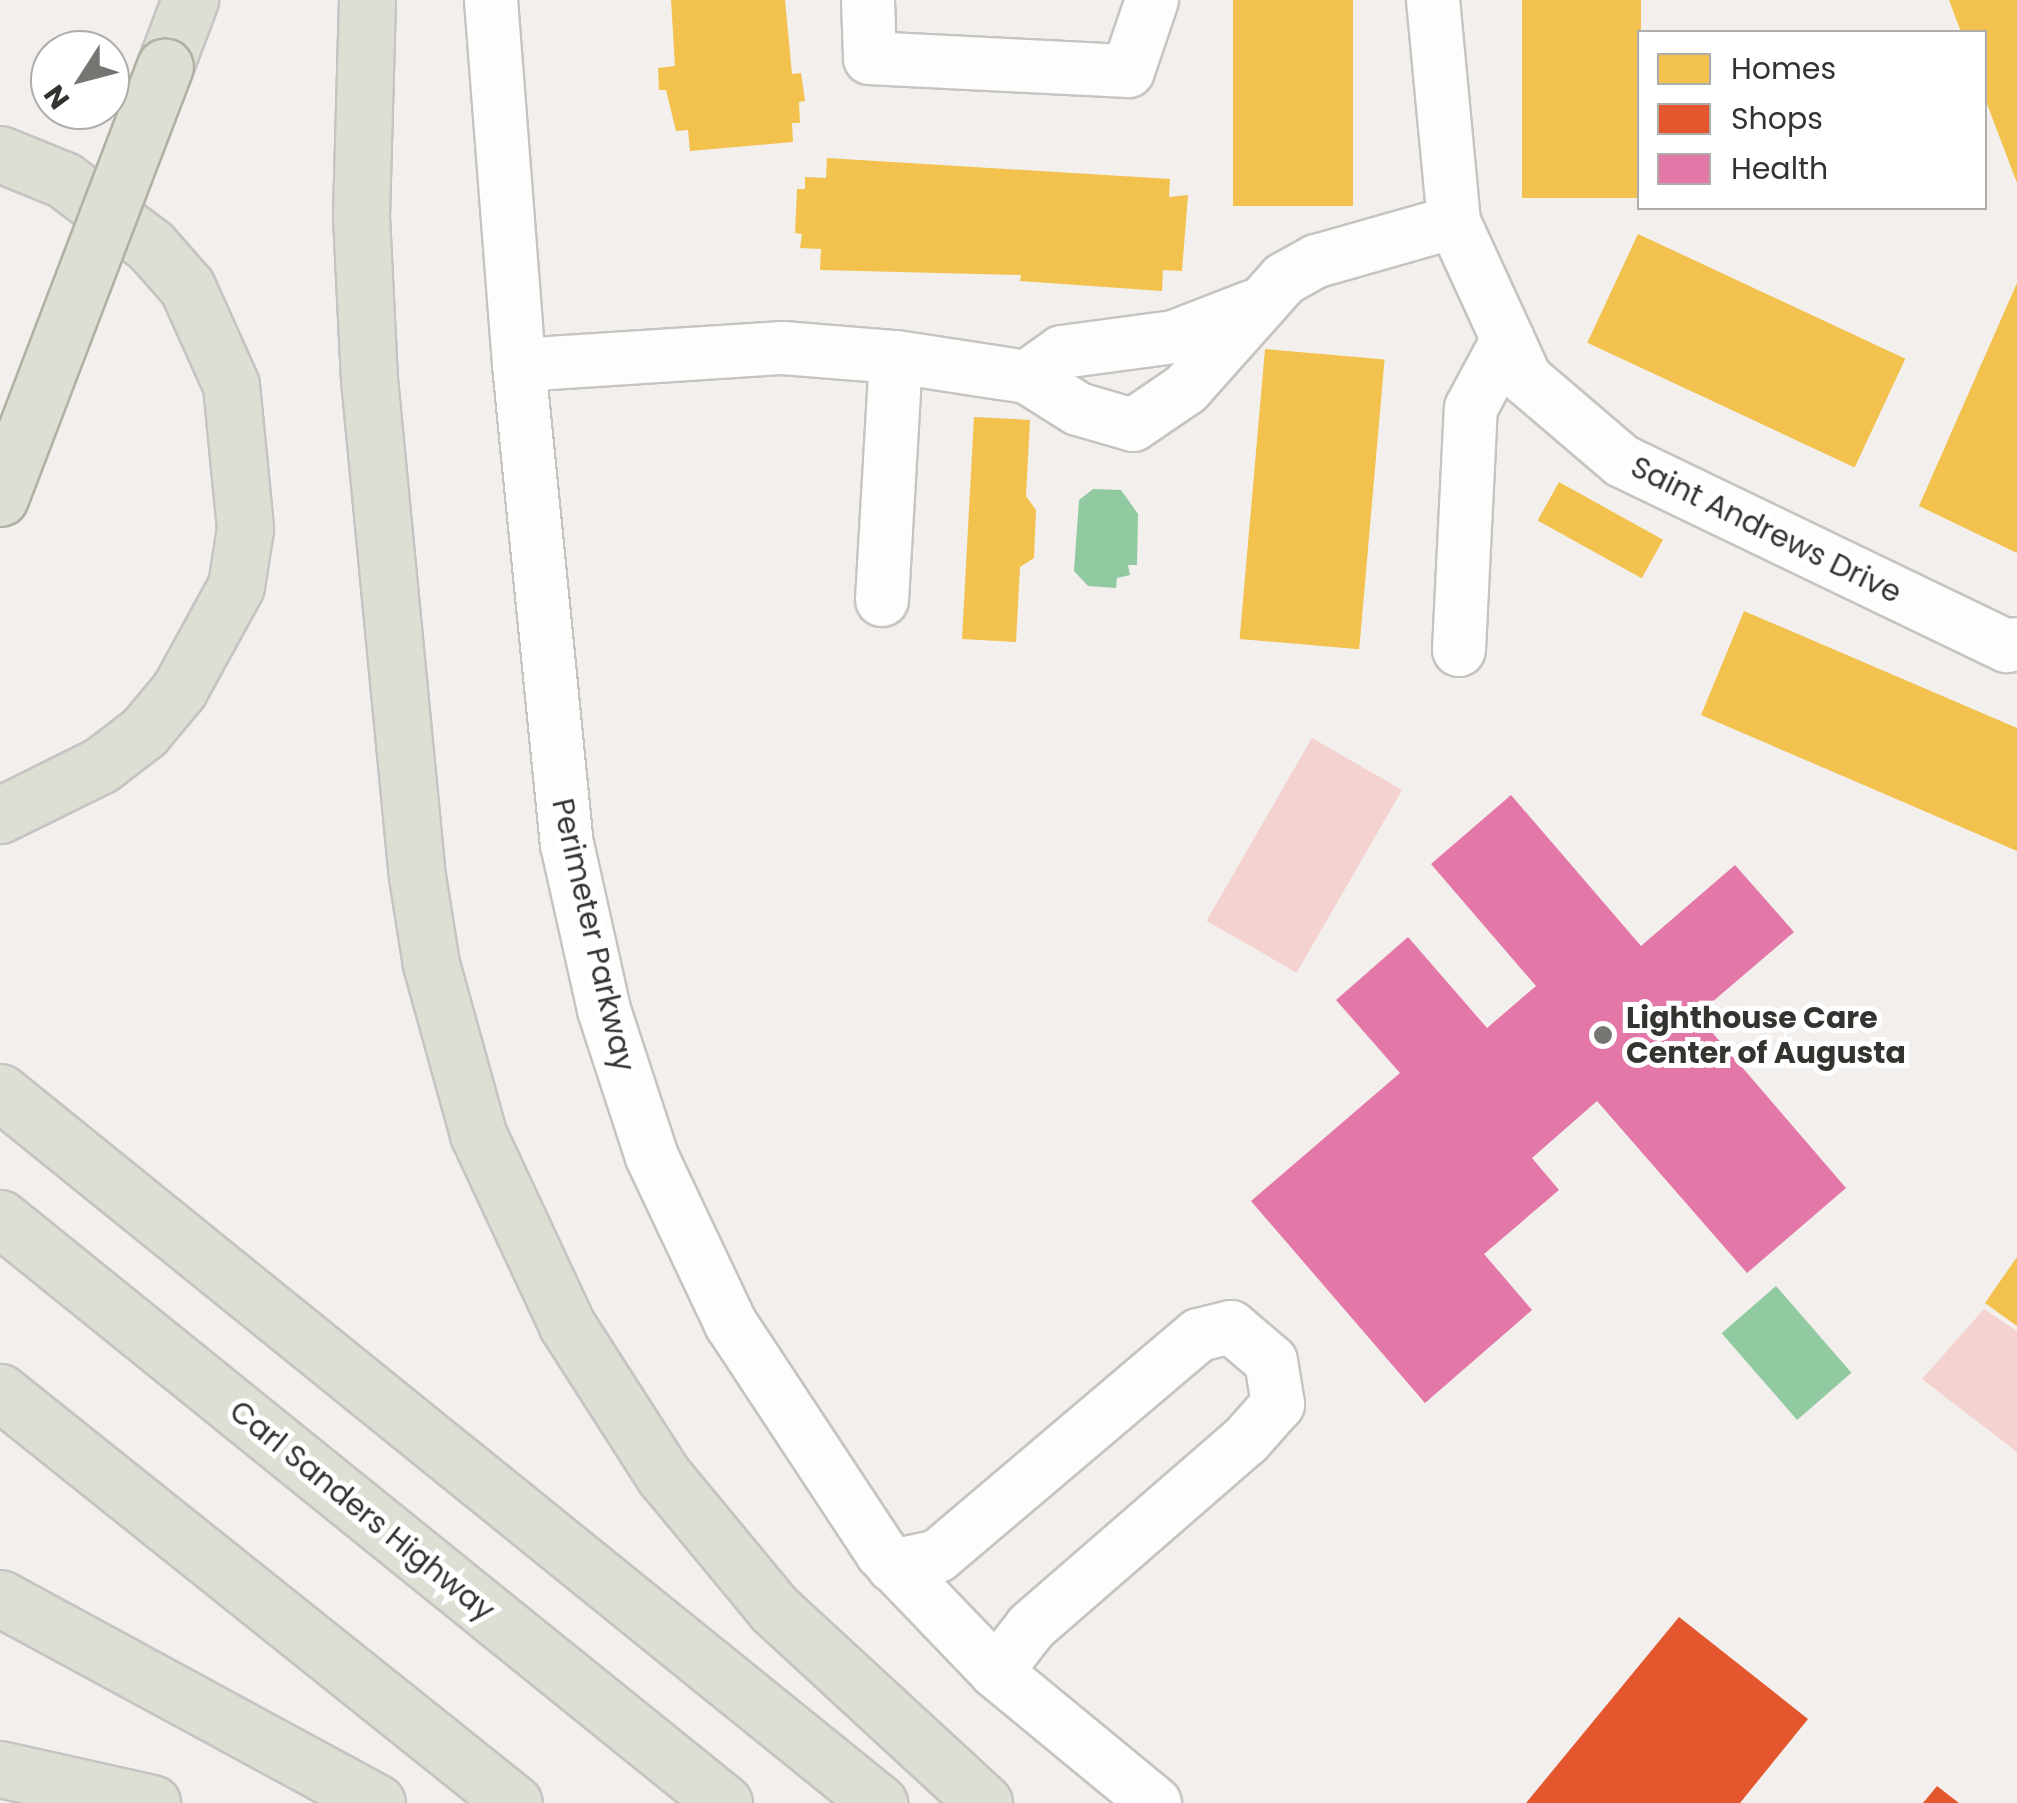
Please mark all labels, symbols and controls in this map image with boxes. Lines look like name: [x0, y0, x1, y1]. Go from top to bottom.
north arrow: [30, 30, 130, 130]
legend: [1637, 30, 1987, 210]
text: Homes: [1731, 47, 1836, 90]
text: N: [35, 77, 79, 117]
text: Shops: [1731, 97, 1823, 140]
text: Health: [1731, 147, 1828, 190]
street label: Saint Andrews Drive: [1625, 449, 1907, 611]
street label: Perimeter Parkway: [544, 795, 642, 1075]
place label: Lighthouse Care Center of Augusta: [1626, 1000, 1906, 1070]
marker: Lighthouse Care Center of Augusta: [1590, 1022, 1616, 1048]
street label: Carl Sanders Highway: [222, 1393, 502, 1629]

